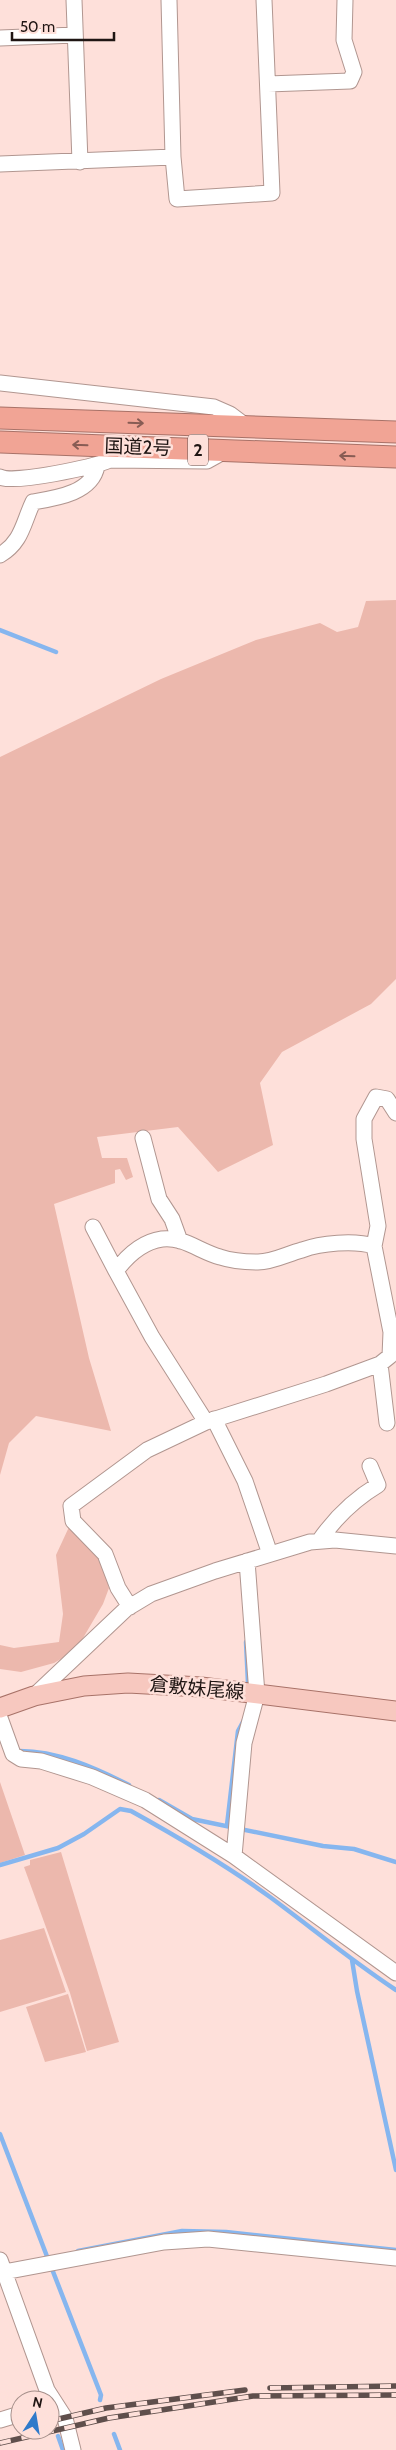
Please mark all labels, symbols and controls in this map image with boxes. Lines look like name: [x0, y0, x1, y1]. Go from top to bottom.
scale bar: [12, 10, 115, 42]
text: 50 m: [20, 18, 55, 36]
one-way arrow: [128, 418, 144, 427]
street label: 国道2号: [104, 434, 172, 460]
road number: 2: [188, 434, 208, 466]
one-way arrow: [72, 440, 88, 450]
one-way arrow: [340, 451, 356, 461]
street label: 倉敷妹尾線: [149, 1672, 245, 1704]
north arrow: [10, 2390, 60, 2440]
text: N: [31, 2392, 44, 2412]

